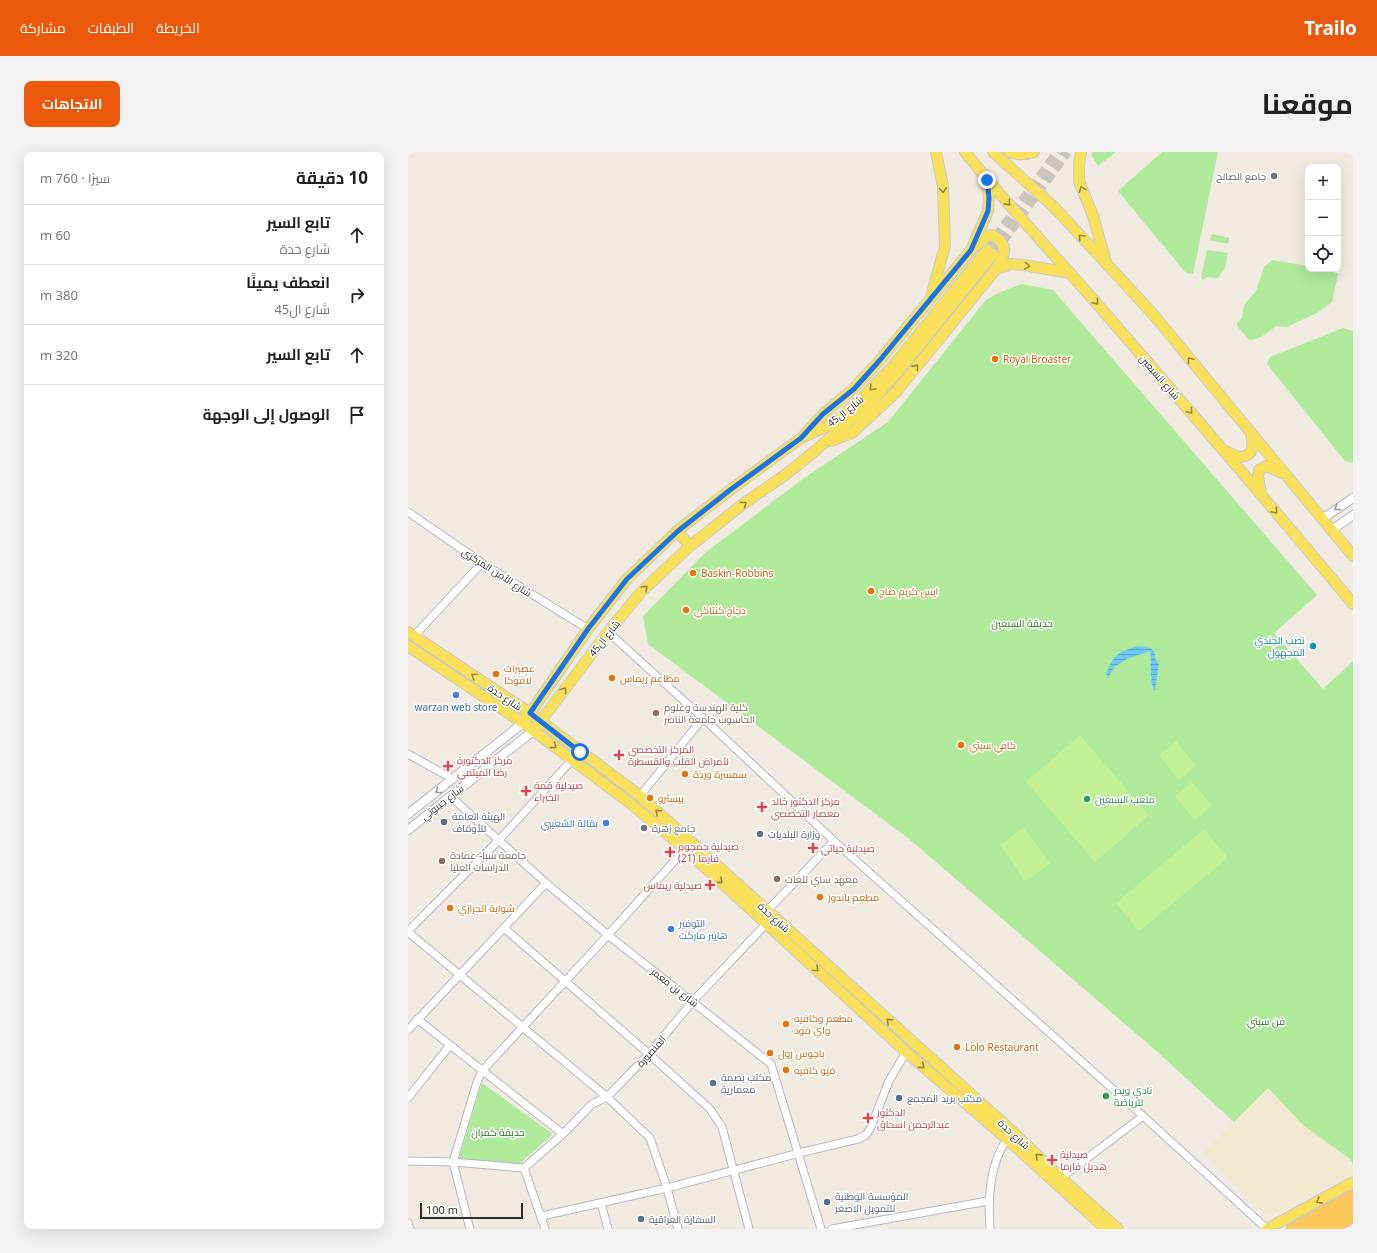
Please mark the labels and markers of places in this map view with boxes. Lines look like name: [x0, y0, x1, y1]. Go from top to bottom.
place label: جامع الصالح: [1216, 169, 1266, 183]
marker: جامع الصالح: [1269, 171, 1279, 181]
place label: Royal Broaster: [1003, 352, 1071, 366]
marker: Royal Broaster: [990, 354, 1000, 364]
place label: Baskin-Robbins: [701, 566, 774, 580]
marker: Baskin-Robbins: [688, 568, 698, 578]
place label: ايس كريم صاج: [879, 584, 938, 599]
marker: ايس كريم صاج: [866, 586, 876, 596]
place label: دجاج كنتاكي: [694, 603, 746, 618]
marker: دجاج كنتاكي: [681, 605, 691, 615]
place label: نصب الجندي المجهول: [1254, 633, 1305, 659]
marker: نصب الجندي المجهول: [1308, 641, 1318, 651]
place label: عصيرات لافوكا: [504, 661, 535, 687]
marker: عصيرات لافوكا: [491, 669, 501, 679]
place label: مطاعم ريماس: [620, 671, 680, 686]
marker: مطاعم ريماس: [607, 673, 617, 683]
marker: warzan web store: [451, 690, 461, 700]
place label: warzan web store: [415, 700, 498, 714]
place label: كلية الهندسة وعلوم الحاسوب جامعة الناصر: [663, 700, 755, 726]
marker: كلية الهندسة وعلوم الحاسوب جامعة الناصر: [651, 708, 661, 718]
place label: كافي سيتي: [969, 738, 1016, 753]
marker: كافي سيتي: [956, 740, 966, 750]
place label: المركز التخصصي لأمراض القلب والقسطرة: [628, 742, 729, 768]
marker: المركز التخصصي لأمراض القلب والقسطرة: [613, 749, 625, 761]
place label: مركز الدكتورة رضا الميتمي: [457, 753, 513, 780]
marker: مركز الدكتورة رضا الميتمي: [442, 760, 454, 772]
place label: سمسرة وردة: [693, 767, 747, 781]
marker: سمسرة وردة: [680, 769, 690, 779]
place label: صيدلية قمة الخبراء: [534, 778, 583, 804]
marker: صيدلية قمة الخبراء: [521, 786, 531, 796]
place label: بيسترو: [658, 791, 684, 805]
place label: ملعب السبعين: [1095, 792, 1155, 806]
marker: بيسترو: [645, 793, 655, 803]
place label: مركز الدكتور خالد معصار التخصصي: [771, 794, 840, 821]
marker: ملعب السبعين: [1082, 794, 1092, 804]
marker: مركز الدكتور خالد معصار التخصصي: [756, 801, 768, 813]
place label: الهيئة العامة للأوقاف: [452, 809, 505, 835]
place label: بقالة الشعيبي: [540, 816, 598, 831]
marker: الهيئة العامة للأوقاف: [439, 817, 449, 827]
marker: بقالة الشعيبي: [601, 818, 611, 828]
place label: جامع زهرة: [652, 821, 695, 835]
marker: جامع زهرة: [639, 823, 649, 833]
place label: وزارة البلديات: [768, 827, 820, 841]
marker: وزارة البلديات: [755, 829, 765, 839]
place label: صيدلية جمجوم فارما (21): [678, 839, 739, 865]
place label: صيدلية حياتي: [821, 841, 875, 856]
marker: صيدلية حياتي: [808, 843, 818, 853]
marker: صيدلية جمجوم فارما (21): [665, 847, 675, 857]
place label: جامعة سبأ- عمادة الدراسات العليا: [450, 848, 526, 874]
marker: جامعة سبأ- عمادة الدراسات العليا: [437, 856, 447, 866]
place label: معهد ساي للغات: [785, 872, 858, 887]
marker: معهد ساي للغات: [772, 874, 782, 884]
place label: صيدلية ريماس: [644, 878, 702, 892]
marker: صيدلية ريماس: [705, 880, 715, 890]
place label: مطعم باندوز: [827, 890, 879, 905]
marker: مطعم باندوز: [815, 892, 825, 902]
place label: شواية الحرازي: [458, 901, 515, 916]
marker: شواية الحرازي: [445, 903, 455, 913]
place label: التوفير هايبر ماركت: [678, 916, 728, 942]
marker: التوفير هايبر ماركت: [666, 924, 676, 934]
place label: مطعم وكافيه واي فود: [794, 1011, 853, 1038]
marker: مطعم وكافيه واي فود: [781, 1019, 791, 1029]
place label: Lolo Restaurant: [965, 1040, 1039, 1054]
marker: Lolo Restaurant: [952, 1042, 962, 1052]
place label: باجوس رول: [778, 1046, 824, 1060]
marker: باجوس رول: [765, 1048, 775, 1058]
place label: فيو كافيه: [794, 1063, 835, 1077]
marker: فيو كافيه: [781, 1065, 791, 1075]
place label: مكتب بصمة معمارية: [721, 1070, 771, 1096]
marker: مكتب بصمة معمارية: [708, 1078, 718, 1088]
place label: نادي ويدر للرياضة: [1113, 1083, 1152, 1109]
place label: مكتب بريد المجمع: [907, 1091, 982, 1105]
marker: نادي ويدر للرياضة: [1101, 1091, 1111, 1101]
marker: مكتب بريد المجمع: [894, 1093, 904, 1103]
place label: الدكتور عبدالرحمن اسحاق: [876, 1105, 950, 1131]
marker: الدكتور عبدالرحمن اسحاق: [862, 1112, 874, 1124]
place label: صيدلية هديل فارما: [1060, 1147, 1107, 1173]
marker: صيدلية هديل فارما: [1047, 1155, 1057, 1165]
place label: المؤسسة الوطنية للتمويل الاصغر: [834, 1189, 909, 1215]
marker: المؤسسة الوطنية للتمويل الاصغر: [822, 1197, 832, 1207]
place label: السفارة العراقية: [649, 1212, 716, 1226]
marker: السفارة العراقية: [636, 1214, 646, 1224]

